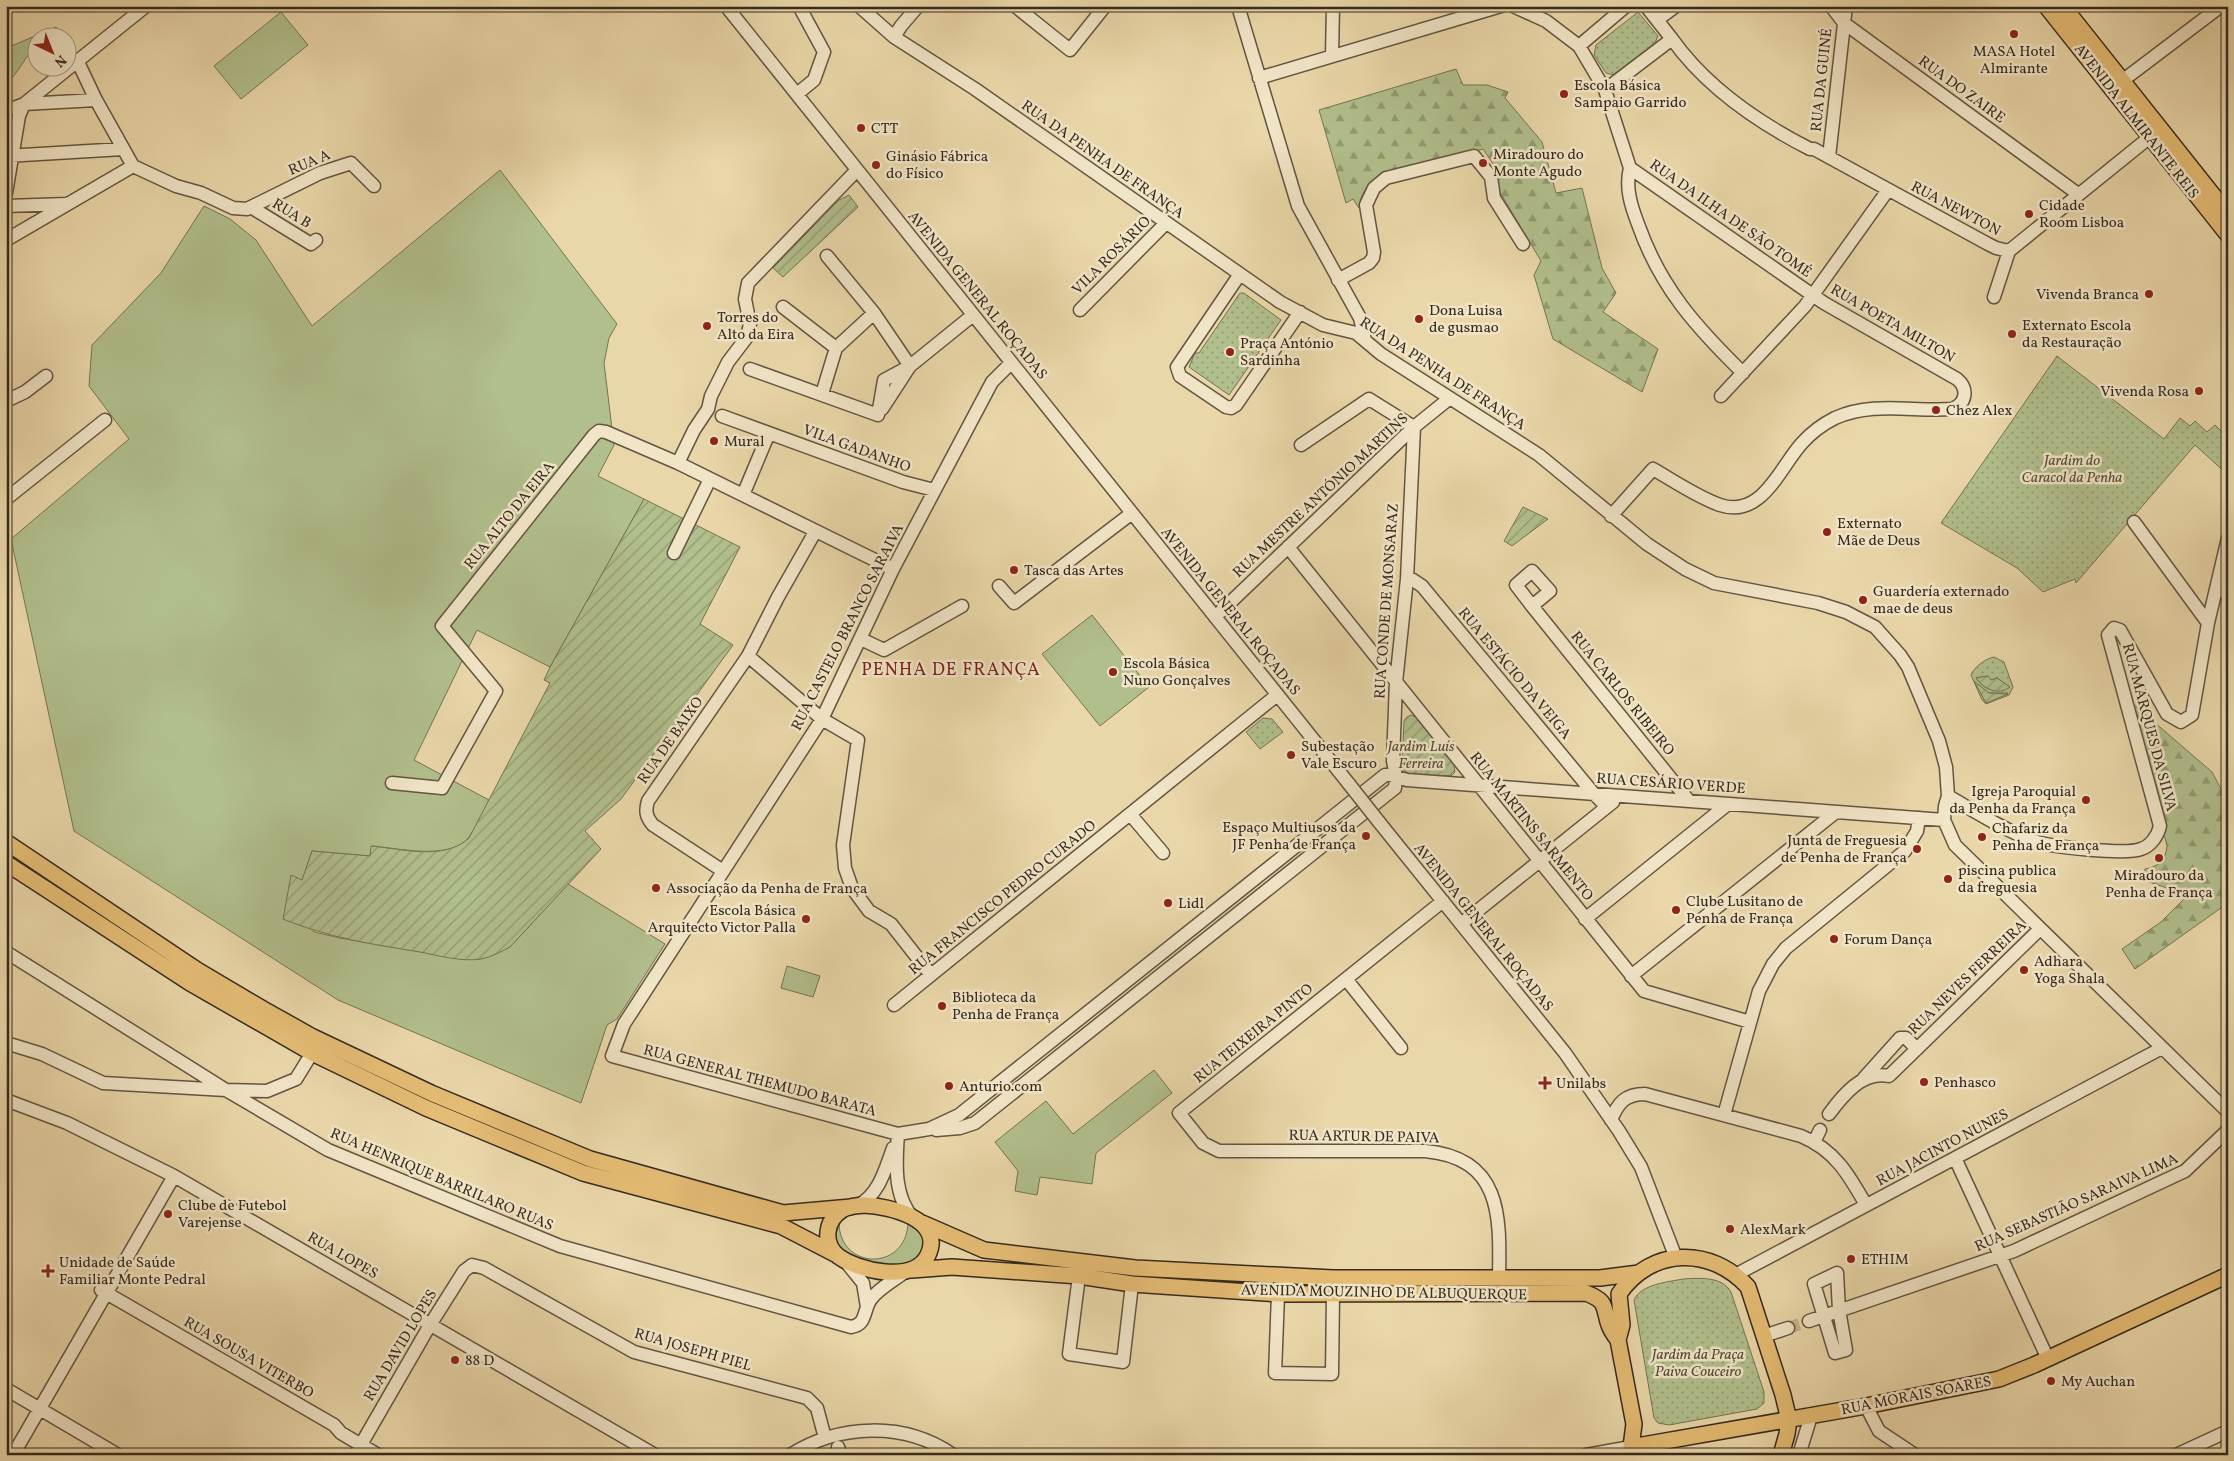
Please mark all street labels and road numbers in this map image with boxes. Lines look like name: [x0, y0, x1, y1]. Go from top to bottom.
street label: RUA DA GUINÉ: [1807, 27, 1838, 133]
street label: AVENIDA ALMIRANTE REIS: [2069, 40, 2203, 204]
street label: RUA DO ZAIRE: [1913, 51, 2009, 129]
street label: RUA DA PENHA DE FRANÇA: [1016, 96, 1188, 225]
street label: RUA A: [285, 145, 334, 182]
street label: RUA DA ILHA DE SÃO TOMÉ: [1645, 155, 1816, 283]
street label: RUA NEWTON: [1907, 177, 2004, 242]
street label: RUA B: [268, 194, 315, 234]
street label: AVENIDA GENERAL ROÇADAS: [902, 207, 1052, 385]
street label: VILA ROSÁRIO: [1068, 212, 1156, 300]
street label: RUA POETA MILTON: [1826, 280, 1958, 369]
street label: RUA DA PENHA DE FRANÇA: [1355, 312, 1530, 436]
street label: RUA MESTRE ANTÓNIO MARTINS: [1229, 409, 1413, 583]
street label: VILA GADANHO: [800, 420, 913, 479]
street label: RUA ALTO DA EIRA: [460, 457, 561, 574]
street label: RUA CONDE DE MONSARAZ: [1370, 503, 1405, 700]
street label: RUA CASTELO BRANCO SARAIVA: [787, 520, 910, 735]
street label: AVENIDA GENERAL ROÇADAS: [1155, 523, 1305, 701]
street label: RUA ESTÁCIO DA VEIGA: [1452, 603, 1576, 745]
street label: RUA CARLOS RIBEIRO: [1565, 627, 1679, 761]
street label: RUA MARQUES DA SILVA: [2116, 641, 2181, 814]
street label: RUA DE BAIXO: [633, 693, 709, 789]
street label: RUA MARTINS SARMENTO: [1464, 748, 1598, 906]
street label: RUA CESÁRIO VERDE: [1596, 769, 1746, 800]
street label: RUA FRANCISCO PEDRO CURADO: [905, 816, 1101, 981]
street label: AVENIDA GENERAL ROÇADAS: [1408, 839, 1558, 1017]
street label: RUA NEVES FERREIRA: [1904, 916, 2032, 1040]
street label: RUA TEIXEIRA PINTO: [1190, 979, 1318, 1089]
street label: RUA GENERAL THEMUDO BARATA: [641, 1040, 879, 1123]
street label: RUA JACINTO NUNES: [1873, 1105, 2013, 1192]
street label: RUA HENRIQUE BARRILARO RUAS: [327, 1124, 556, 1237]
street label: RUA ARTUR DE PAIVA: [1288, 1126, 1440, 1149]
street label: RUA SEBASTIÃO SARAIVA LIMA: [1972, 1149, 2182, 1258]
street label: RUA LOPES: [303, 1228, 382, 1285]
street label: AVENIDA MOUZINHO DE ALBUQUERQUE: [1241, 1281, 1527, 1306]
street label: RUA DAVID LOPES: [360, 1286, 443, 1406]
street label: RUA SOUSA VITERBO: [179, 1312, 317, 1404]
street label: RUA JOSEPH PIEL: [632, 1324, 754, 1377]
street label: RUA MORAIS SOARES: [1839, 1372, 1993, 1421]

